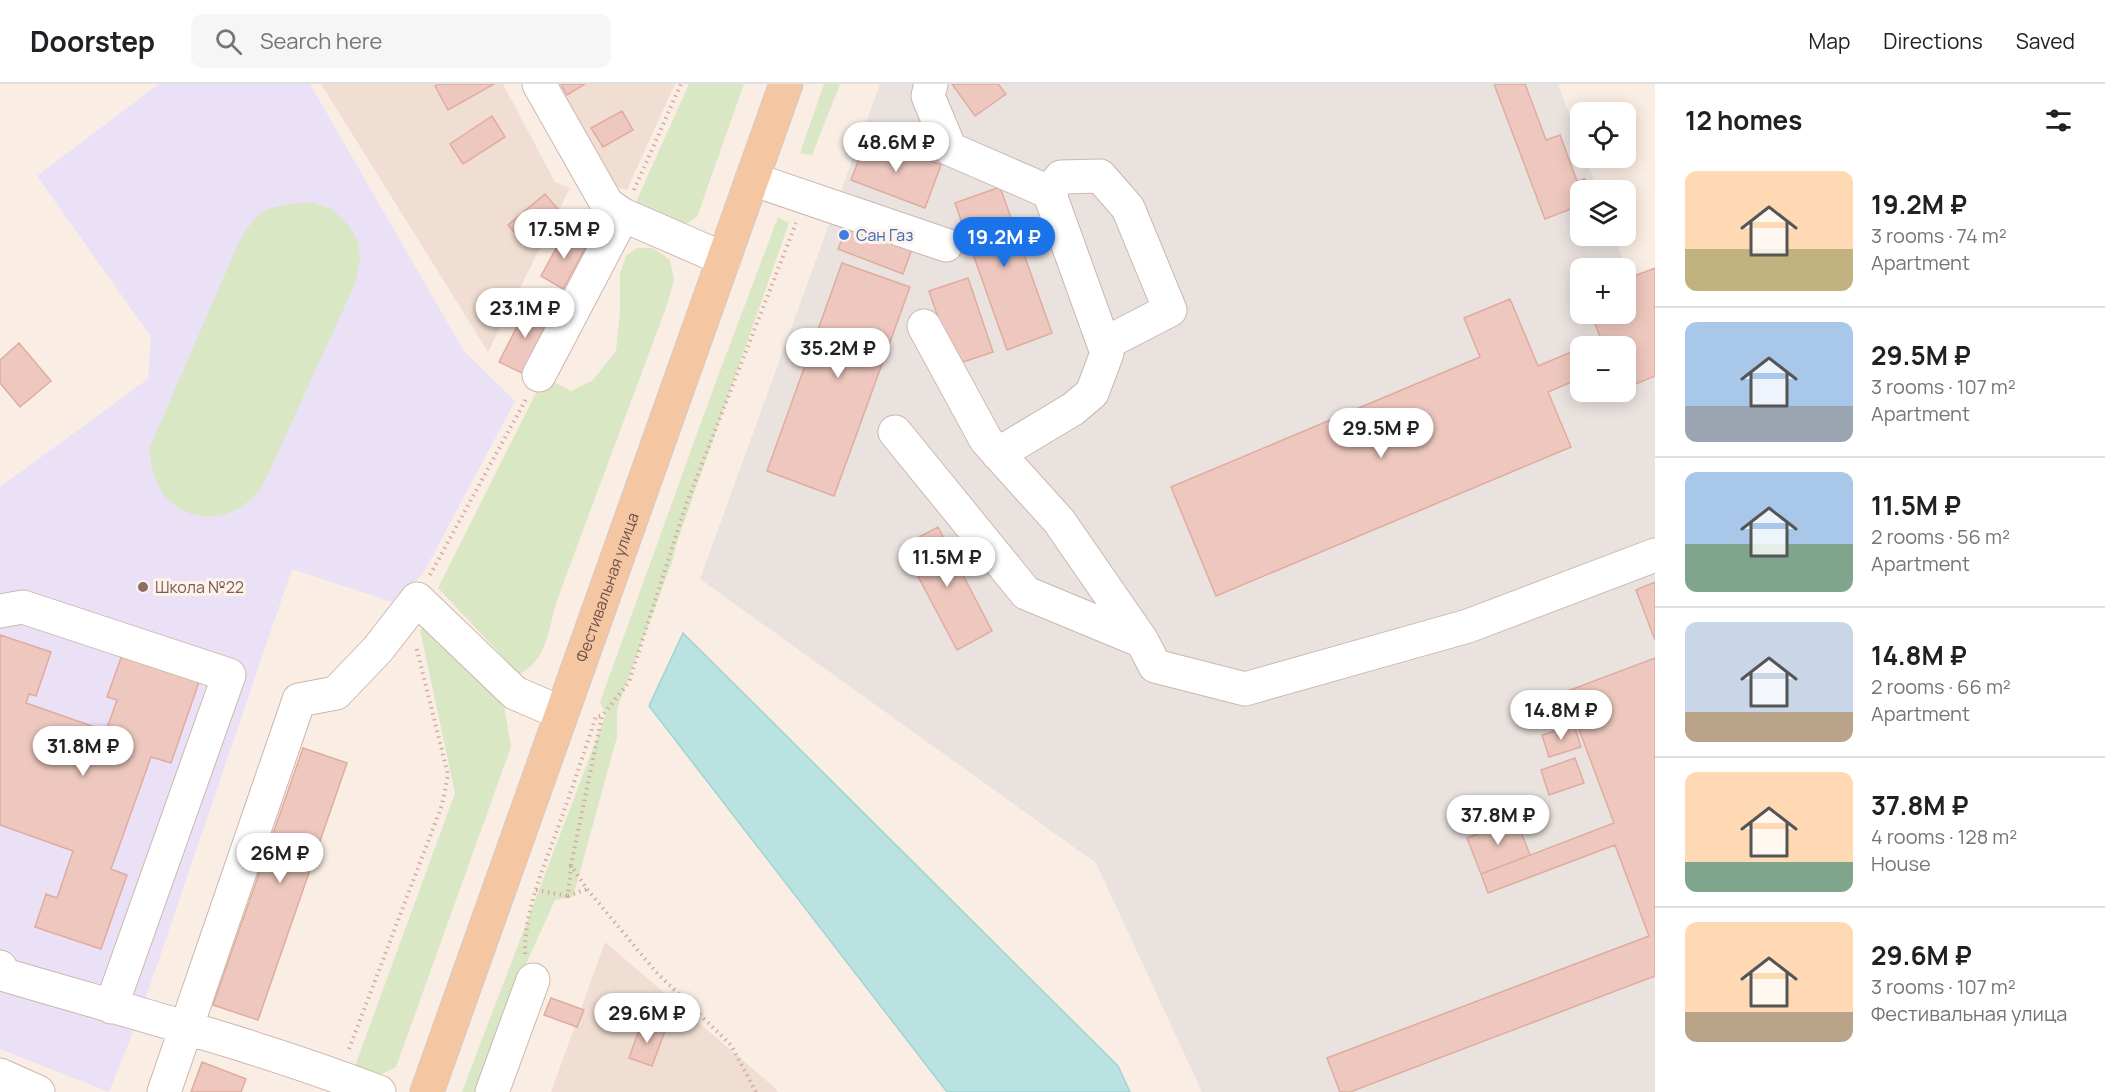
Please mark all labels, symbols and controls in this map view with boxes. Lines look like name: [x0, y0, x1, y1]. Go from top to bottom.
search box: [191, 14, 611, 68]
text: Doorstep: [30, 22, 155, 60]
icon: search: [212, 25, 245, 58]
text: Search here: [260, 26, 382, 56]
text: Map: [1809, 27, 1850, 55]
text: Directions: [1883, 27, 1983, 55]
text: Saved: [2016, 27, 2075, 55]
map controls: [1570, 102, 1636, 402]
button: locate: [1570, 102, 1636, 168]
text: 12 homes: [1685, 102, 1802, 138]
icon: filters: [2042, 104, 2075, 137]
pin: 48.6M ₽: [841, 122, 951, 173]
text: 48.6M ₽: [857, 128, 935, 155]
button: layers: [1570, 180, 1636, 246]
text: 19.2M ₽: [1871, 186, 1967, 222]
icon: home: [1733, 195, 1805, 267]
pin: 17.5M ₽: [509, 209, 619, 260]
text: 17.5M ₽: [528, 215, 600, 242]
pin: 19.2M ₽: [949, 217, 1059, 268]
text: 3 rooms · 74 m²: [1871, 222, 2007, 249]
text: 19.2M ₽: [967, 223, 1041, 250]
place label: Сан Газ: [856, 224, 913, 246]
marker: Сан Газ: [837, 228, 851, 242]
text: Apartment: [1871, 249, 1970, 276]
button: +: [1570, 258, 1636, 324]
pin: 23.1M ₽: [470, 288, 580, 339]
text: 23.1M ₽: [490, 294, 560, 321]
pin: 35.2M ₽: [783, 328, 893, 379]
text: 35.2M ₽: [800, 334, 876, 361]
button: −: [1570, 336, 1636, 402]
text: 29.5M ₽: [1871, 337, 1971, 373]
icon: home: [1733, 346, 1805, 418]
text: 3 rooms · 107 m²: [1871, 373, 2016, 400]
text: Apartment: [1871, 400, 1970, 427]
pin: 29.5M ₽: [1326, 408, 1436, 459]
text: 29.5M ₽: [1343, 414, 1419, 441]
text: 11.5M ₽: [1871, 487, 1961, 523]
icon: home: [1733, 496, 1805, 568]
street label: Фестивальная улица: [570, 509, 644, 665]
text: 2 rooms · 56 m²: [1871, 523, 2010, 550]
pin: 11.5M ₽: [892, 537, 1002, 588]
text: 11.5M ₽: [912, 543, 982, 570]
text: Apartment: [1871, 550, 1970, 577]
place label: Школа №22: [155, 576, 244, 598]
marker: Школа №22: [136, 580, 150, 594]
text: 14.8M ₽: [1871, 637, 1967, 673]
icon: home: [1733, 646, 1805, 718]
text: 2 rooms · 66 m²: [1871, 673, 2011, 700]
pin: 14.8M ₽: [1506, 690, 1616, 741]
text: 14.8M ₽: [1524, 696, 1598, 723]
text: Apartment: [1871, 700, 1970, 727]
pin: 31.8M ₽: [28, 726, 138, 777]
text: 31.8M ₽: [47, 732, 119, 759]
text: 37.8M ₽: [1871, 787, 1969, 823]
pin: 37.8M ₽: [1443, 795, 1553, 846]
icon: home: [1733, 796, 1805, 868]
text: 37.8M ₽: [1460, 801, 1536, 828]
text: 4 rooms · 128 m²: [1871, 823, 2017, 850]
pin: 26M ₽: [238, 833, 322, 884]
text: 26M ₽: [250, 839, 310, 866]
text: House: [1871, 850, 1931, 877]
text: 29.6M ₽: [1871, 937, 1972, 973]
icon: home: [1733, 946, 1805, 1018]
text: 3 rooms · 107 m²: [1871, 973, 2016, 1000]
pin: 29.6M ₽: [592, 993, 702, 1044]
text: 29.6M ₽: [608, 999, 686, 1026]
text: Фестивальная улица: [1871, 1000, 2067, 1027]

